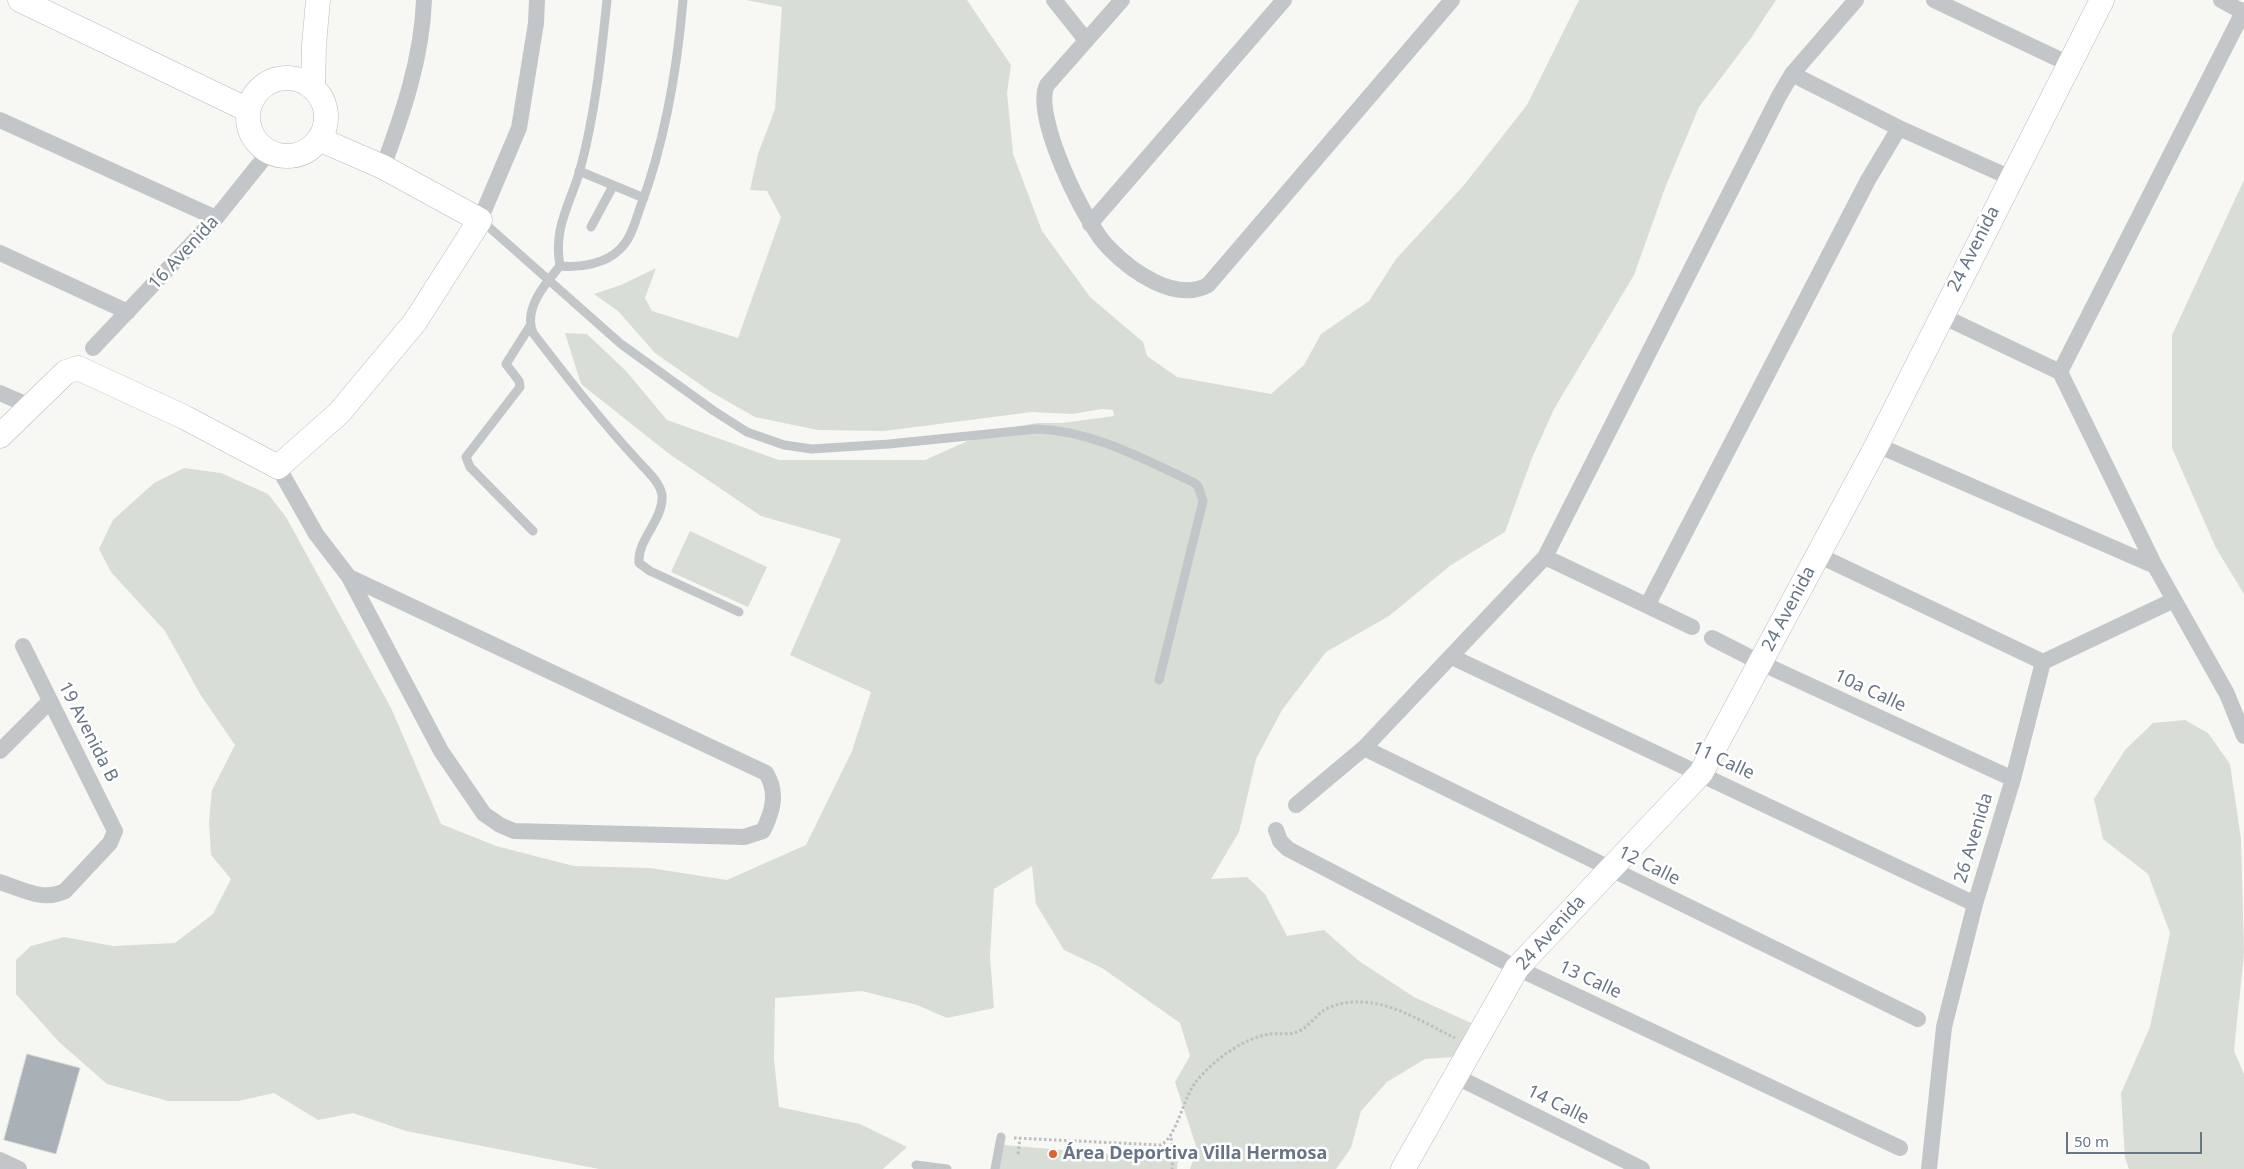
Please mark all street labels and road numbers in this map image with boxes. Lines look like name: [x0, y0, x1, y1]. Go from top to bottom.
street label: 24 Avenida: [1943, 203, 2005, 295]
street label: 16 Avenida: [144, 212, 224, 294]
street label: 24 Avenida: [1758, 563, 1820, 655]
street label: 10a Calle: [1831, 665, 1909, 717]
street label: 19 Avenida B: [54, 678, 122, 786]
street label: 11 Calle: [1688, 737, 1758, 785]
street label: 26 Avenida: [1950, 790, 1998, 886]
street label: 12 Calle: [1615, 842, 1683, 890]
street label: 24 Avenida: [1512, 891, 1590, 975]
street label: 13 Calle: [1555, 956, 1625, 1004]
street label: 14 Calle: [1524, 1081, 1592, 1129]

